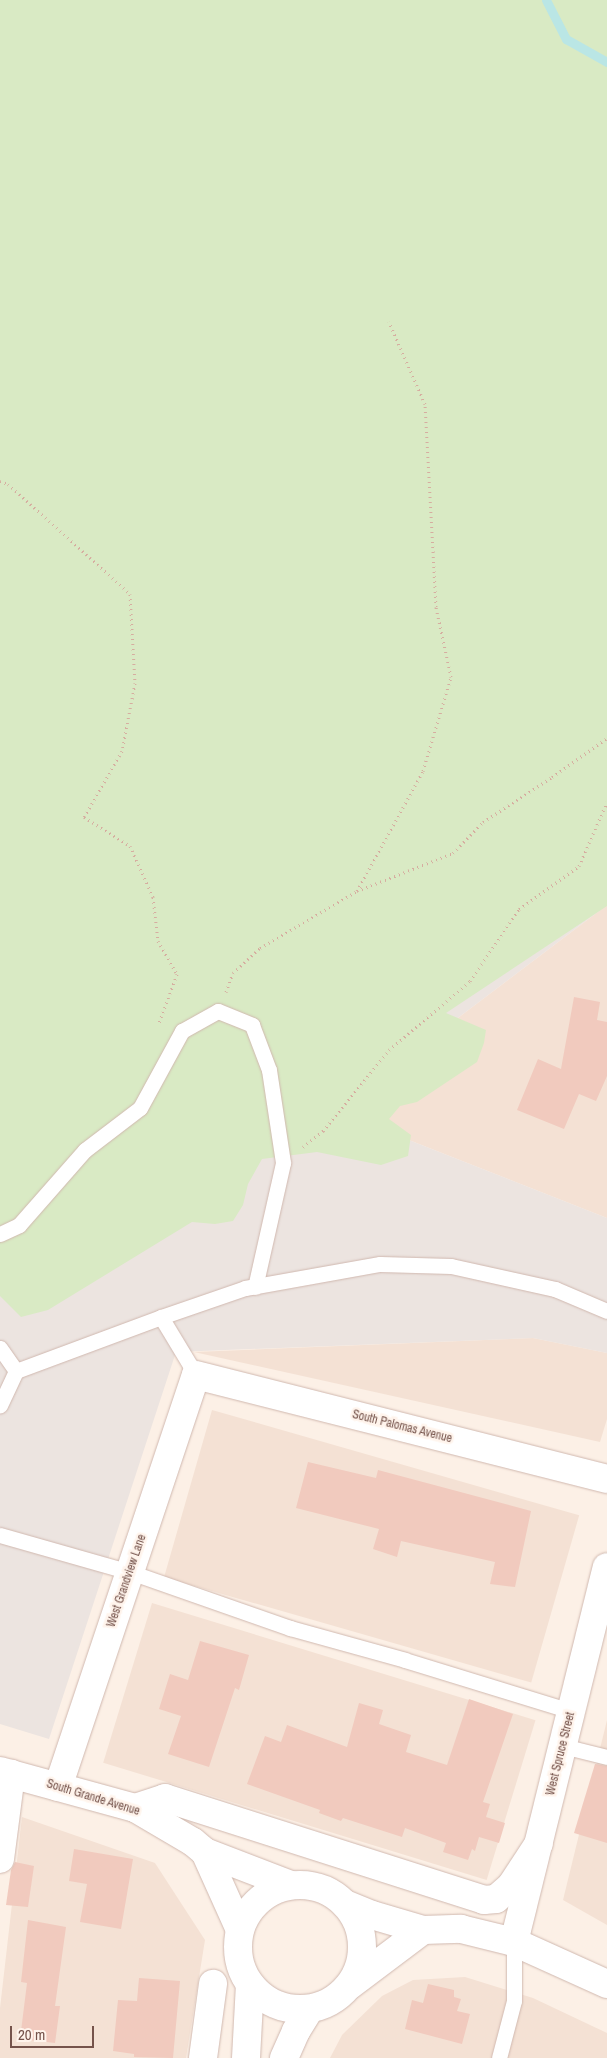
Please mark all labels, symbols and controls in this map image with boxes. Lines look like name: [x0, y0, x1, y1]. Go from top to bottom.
street label: South Palomas Avenue: [350, 1408, 454, 1446]
street label: West Grandview Lane: [104, 1533, 150, 1629]
street label: West Spruce Street: [544, 1711, 578, 1797]
street label: South Grande Avenue: [44, 1777, 142, 1819]
scale bar: [12, 2016, 96, 2048]
text: 20 m: [18, 2024, 45, 2045]

